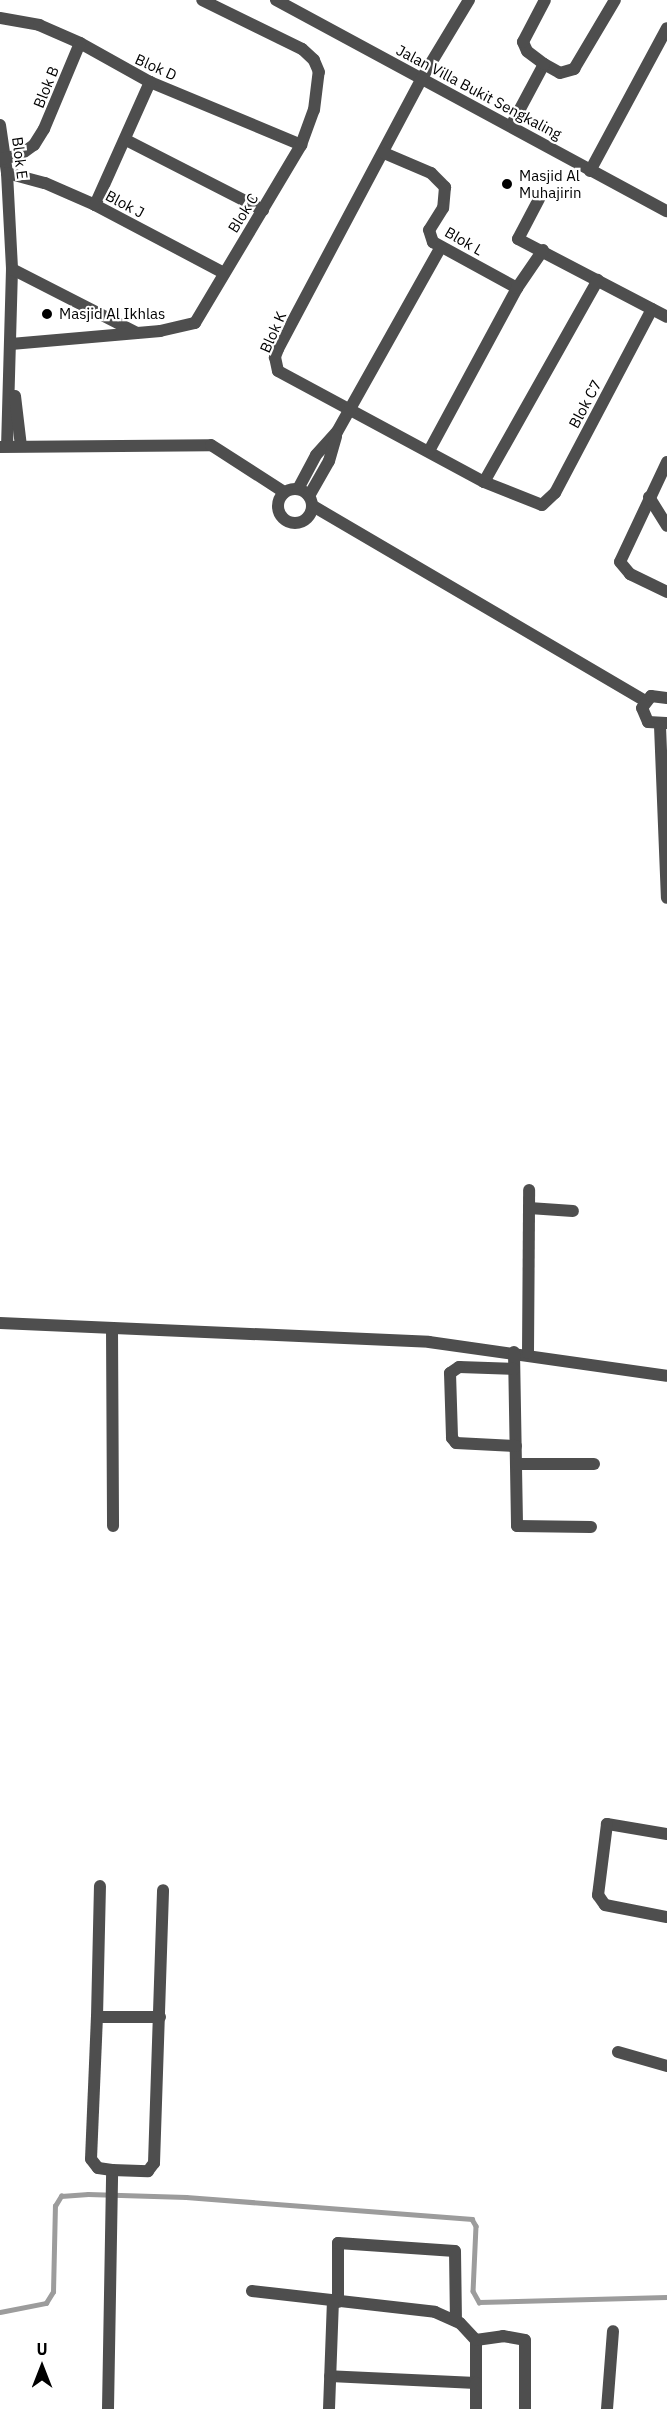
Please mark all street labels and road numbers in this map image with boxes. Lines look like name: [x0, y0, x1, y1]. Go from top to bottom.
street label: Jalan Villa Bukit Sengkaling: [393, 41, 565, 143]
street label: Blok D: [132, 50, 180, 84]
street label: Blok B: [30, 63, 62, 111]
street label: Blok E: [8, 136, 32, 180]
street label: Blok J: [103, 186, 147, 222]
street label: Blok C: [224, 190, 262, 236]
street label: Blok L: [442, 223, 486, 259]
street label: Blok K: [256, 309, 290, 355]
street label: Blok C7: [565, 377, 605, 431]

